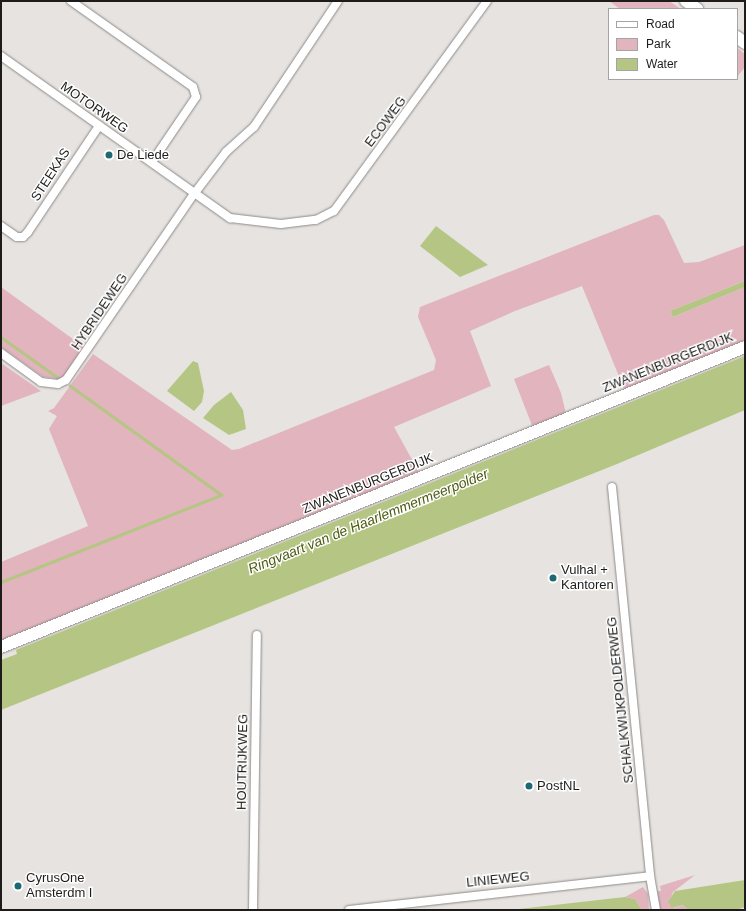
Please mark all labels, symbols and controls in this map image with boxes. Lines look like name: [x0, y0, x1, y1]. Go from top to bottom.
legend: [608, 8, 738, 80]
text: Road: [646, 17, 675, 31]
text: Park: [646, 37, 671, 51]
text: Water: [646, 57, 678, 71]
street label: MOTORWEG: [57, 79, 131, 137]
street label: ECOWEG: [362, 94, 410, 150]
street label: STEEKAS: [28, 146, 74, 204]
place label: De Liede: [117, 147, 169, 163]
marker: De Liede: [104, 150, 114, 160]
street label: HYBRIDEWEG: [69, 271, 131, 353]
street label: ZWANENBURGERDIJK: [600, 330, 736, 396]
street label: ZWANENBURGERDIJK: [300, 451, 436, 517]
water label: Ringvaart van de Haarlemmermeerpolder: [245, 465, 491, 577]
place label: Vulhal + Kantoren: [561, 563, 614, 594]
marker: Vulhal + Kantoren: [548, 573, 558, 583]
street label: SCHALKWIJKPOLDERWEG: [604, 616, 638, 784]
street label: HOUTRIJKWEG: [234, 714, 252, 810]
place label: PostNL: [537, 778, 580, 794]
marker: PostNL: [524, 781, 534, 791]
street label: LINIEWEG: [466, 869, 530, 891]
place label: CyrusOne Amsterdm I: [26, 871, 92, 902]
marker: CyrusOne Amsterdm I: [13, 881, 23, 891]

